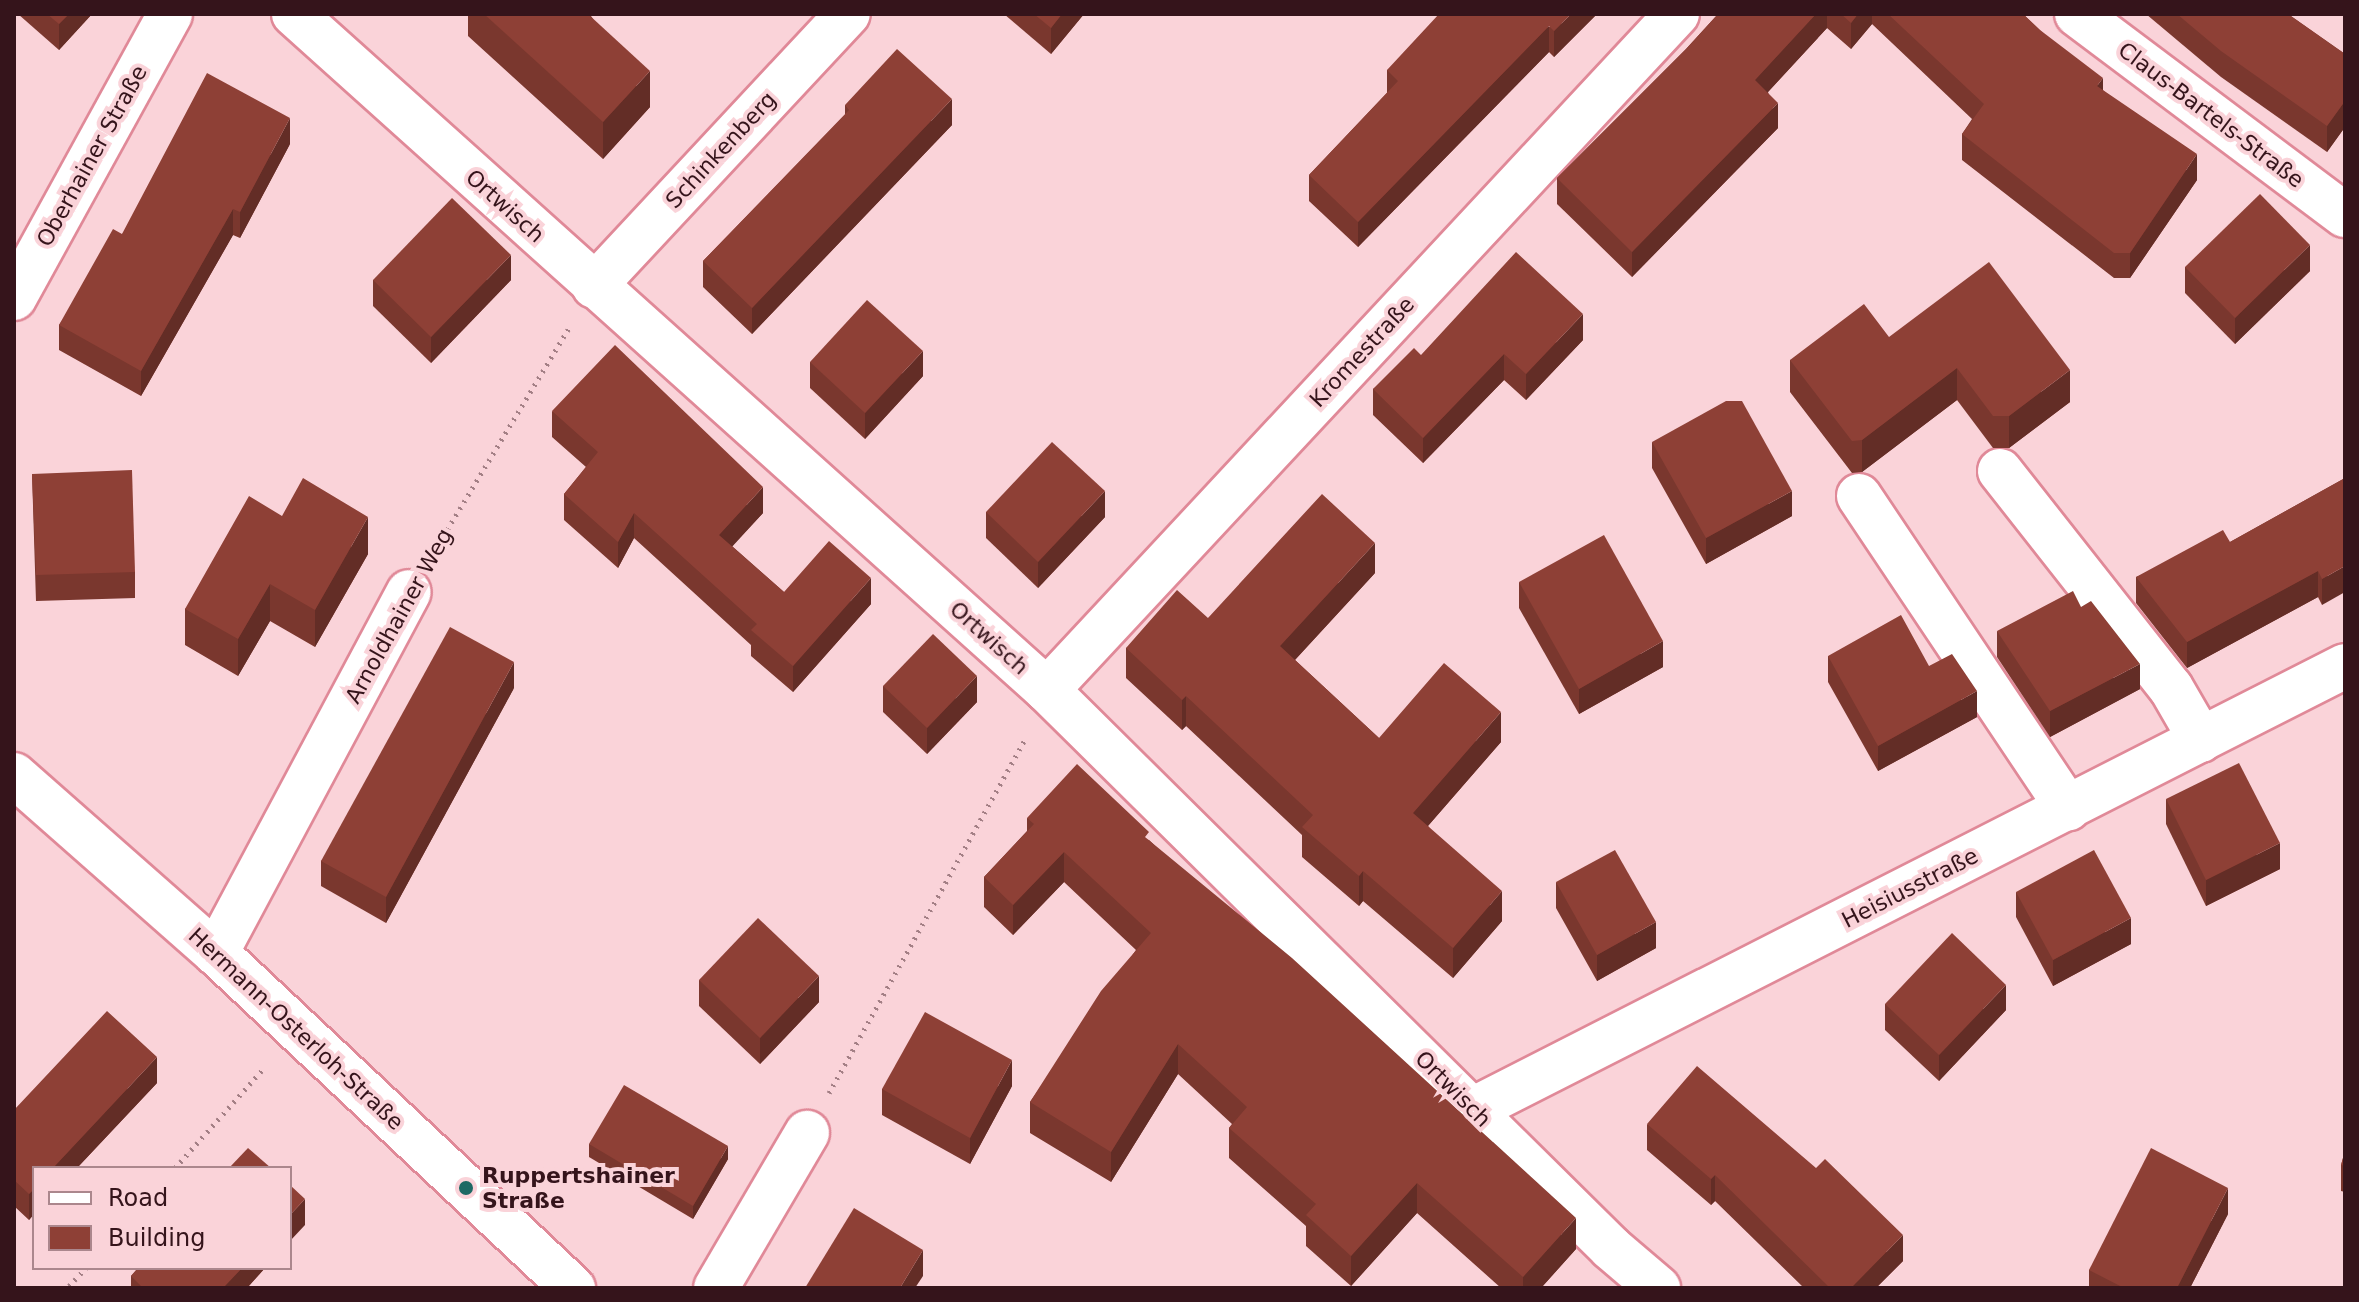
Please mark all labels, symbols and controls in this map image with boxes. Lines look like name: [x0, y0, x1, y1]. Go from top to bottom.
street label: Claus-Bartels-Straße: [2113, 37, 2309, 193]
street label: Oberhainer Straße: [31, 61, 153, 251]
street label: Schinkenberg: [660, 86, 782, 214]
street label: Ortwisch: [460, 164, 550, 248]
street label: Kromestraße: [1304, 291, 1420, 413]
street label: Arnoldhainer Weg: [340, 524, 458, 708]
street label: Ortwisch: [944, 596, 1034, 680]
street label: Heisiusstraße: [1838, 842, 1982, 934]
street label: Hermann-Osterloh-Straße: [183, 922, 409, 1136]
street label: Ortwisch: [1410, 1046, 1496, 1132]
place label: Ruppertshainer Straße: [482, 1162, 675, 1214]
legend: [32, 1166, 292, 1270]
marker: Ruppertshainer Straße: [457, 1179, 475, 1197]
text: Road: [108, 1184, 168, 1212]
text: Building: [108, 1224, 205, 1252]

